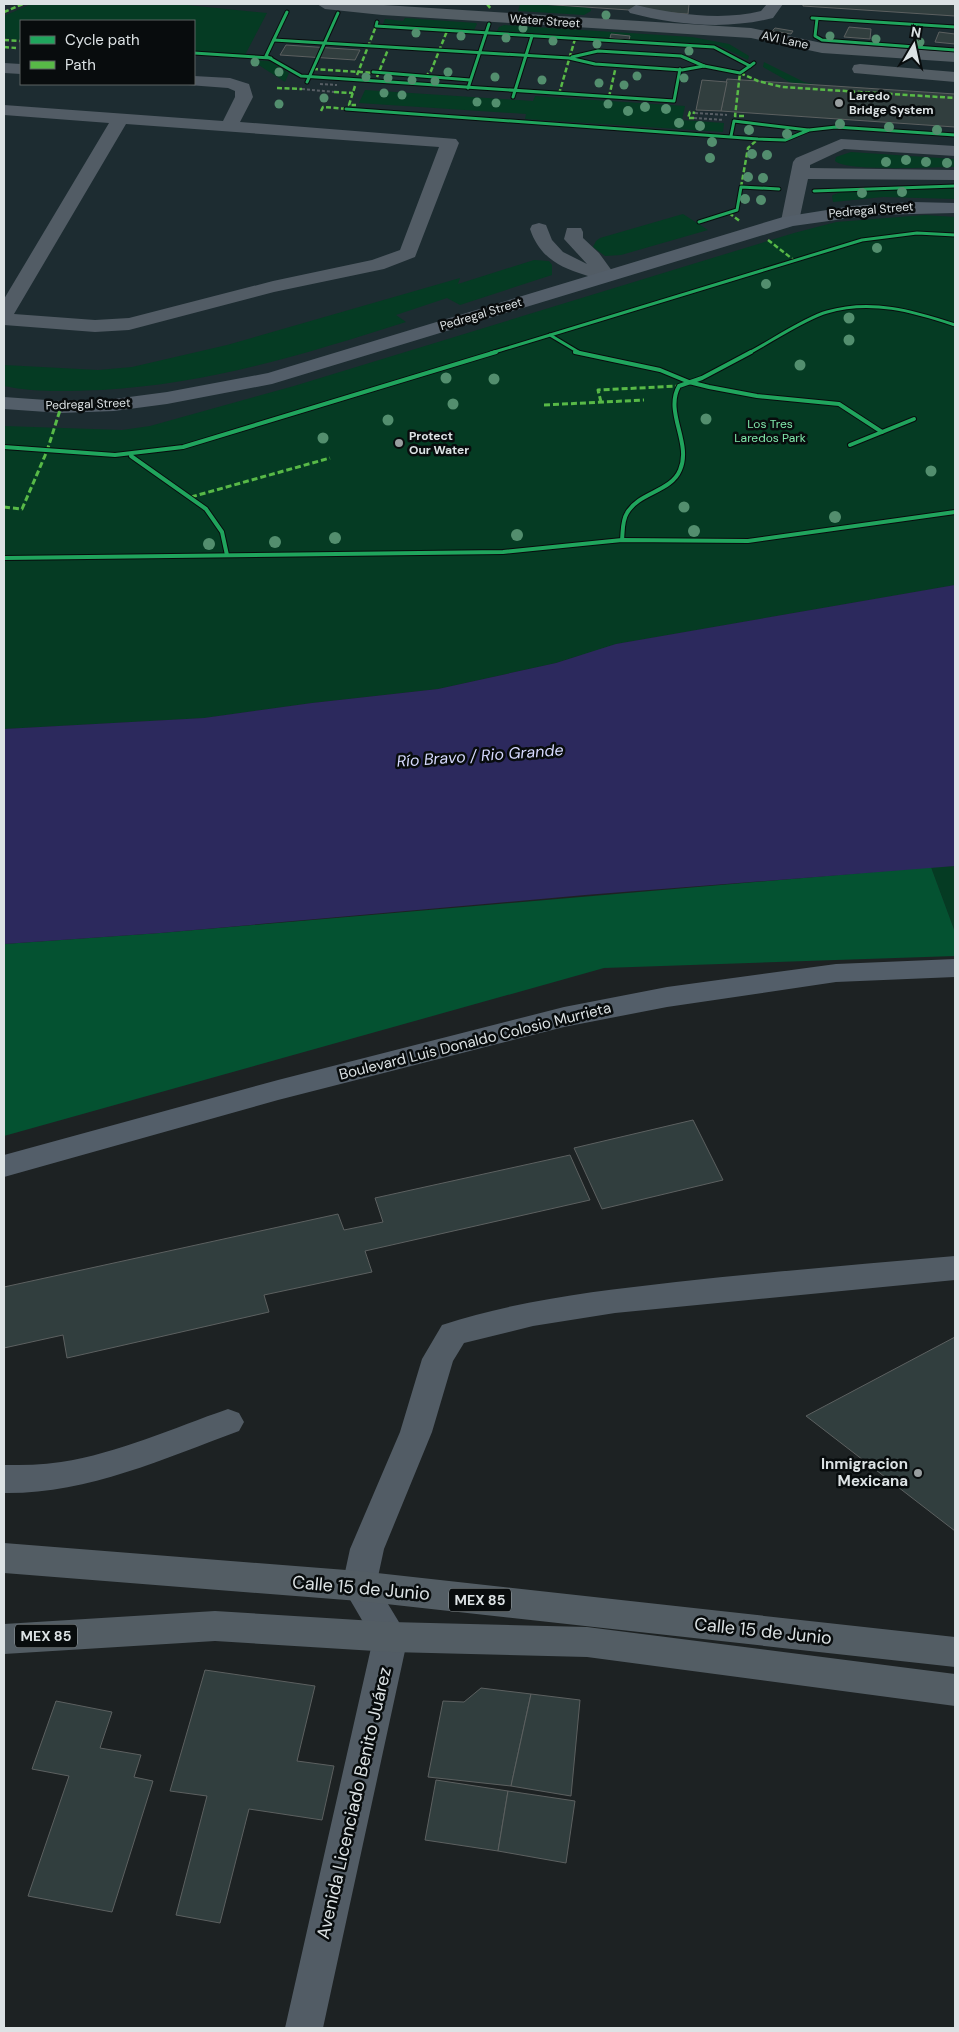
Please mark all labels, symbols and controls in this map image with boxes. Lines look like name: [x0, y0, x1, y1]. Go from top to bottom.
street label: Water Street: [509, 11, 581, 31]
legend: [20, 20, 195, 85]
north arrow: [889, 20, 939, 70]
text: N: [910, 22, 922, 42]
street label: AVI Lane: [760, 27, 810, 53]
text: Cycle path: [65, 30, 140, 50]
text: Path: [65, 55, 96, 75]
place label: Laredo Bridge System: [849, 88, 934, 118]
marker: Laredo Bridge System: [833, 97, 845, 109]
street label: Pedregal Street: [828, 198, 914, 222]
street label: Pedregal Street: [438, 294, 524, 334]
street label: Pedregal Street: [45, 395, 131, 413]
park label: Los Tres Laredos Park: [734, 416, 806, 446]
place label: Protect Our Water: [409, 428, 469, 458]
marker: Protect Our Water: [393, 437, 405, 449]
water label: Río Bravo / Rio Grande: [396, 739, 564, 772]
street label: Boulevard Luis Donaldo Colosio Murrieta: [337, 997, 613, 1085]
place label: Inmigracion Mexicana: [821, 1454, 908, 1491]
marker: Inmigracion Mexicana: [912, 1467, 924, 1479]
street label: Calle 15 de Junio: [291, 1570, 431, 1606]
road number: MEX 85: [449, 1588, 511, 1612]
street label: Calle 15 de Junio: [693, 1612, 833, 1650]
road number: MEX 85: [15, 1624, 77, 1648]
street label: Avenida Licenciado Benito Juárez: [311, 1665, 397, 1941]

